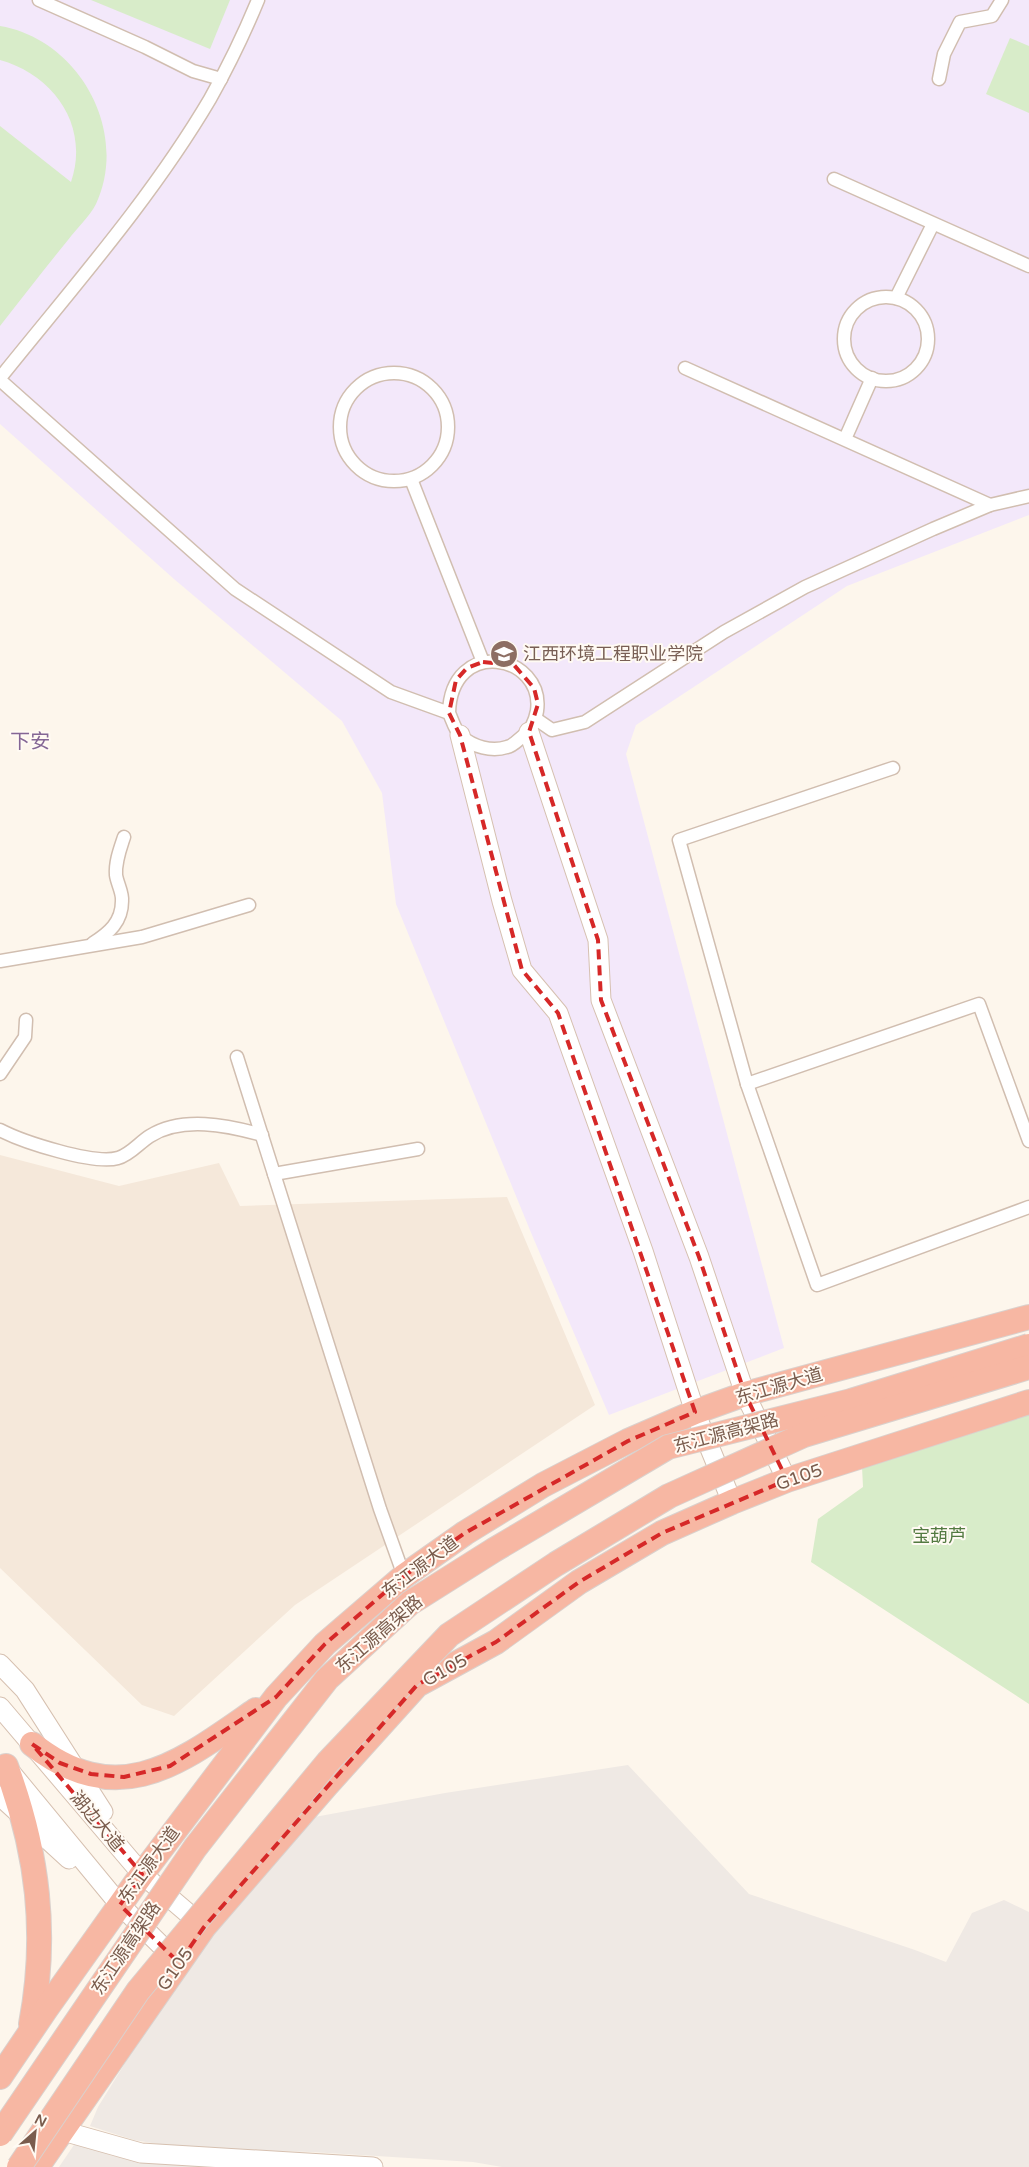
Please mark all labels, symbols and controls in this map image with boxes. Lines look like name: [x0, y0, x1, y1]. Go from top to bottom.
school or university icon: 江西环境工程职业学院: [489, 639, 519, 669]
place label: 江西环境工程职业学院: [523, 643, 703, 665]
district label: 下安: [10, 730, 50, 754]
street label: 东江源大道: [733, 1363, 825, 1409]
street label: 东江源高架路: [671, 1408, 781, 1458]
street label: G105: [773, 1459, 825, 1495]
park label: 宝葫芦: [912, 1525, 966, 1547]
street label: 东江源大道: [377, 1531, 463, 1603]
street label: 东江源高架路: [331, 1590, 427, 1678]
street label: G105: [419, 1649, 471, 1691]
street label: 湖边大道: [65, 1786, 129, 1856]
street label: 东江源大道: [114, 1822, 184, 1908]
street label: 东江源高架路: [87, 1897, 165, 1999]
street label: G105: [152, 1943, 198, 1995]
north arrow: [10, 2107, 60, 2157]
text: N: [32, 2111, 50, 2131]

